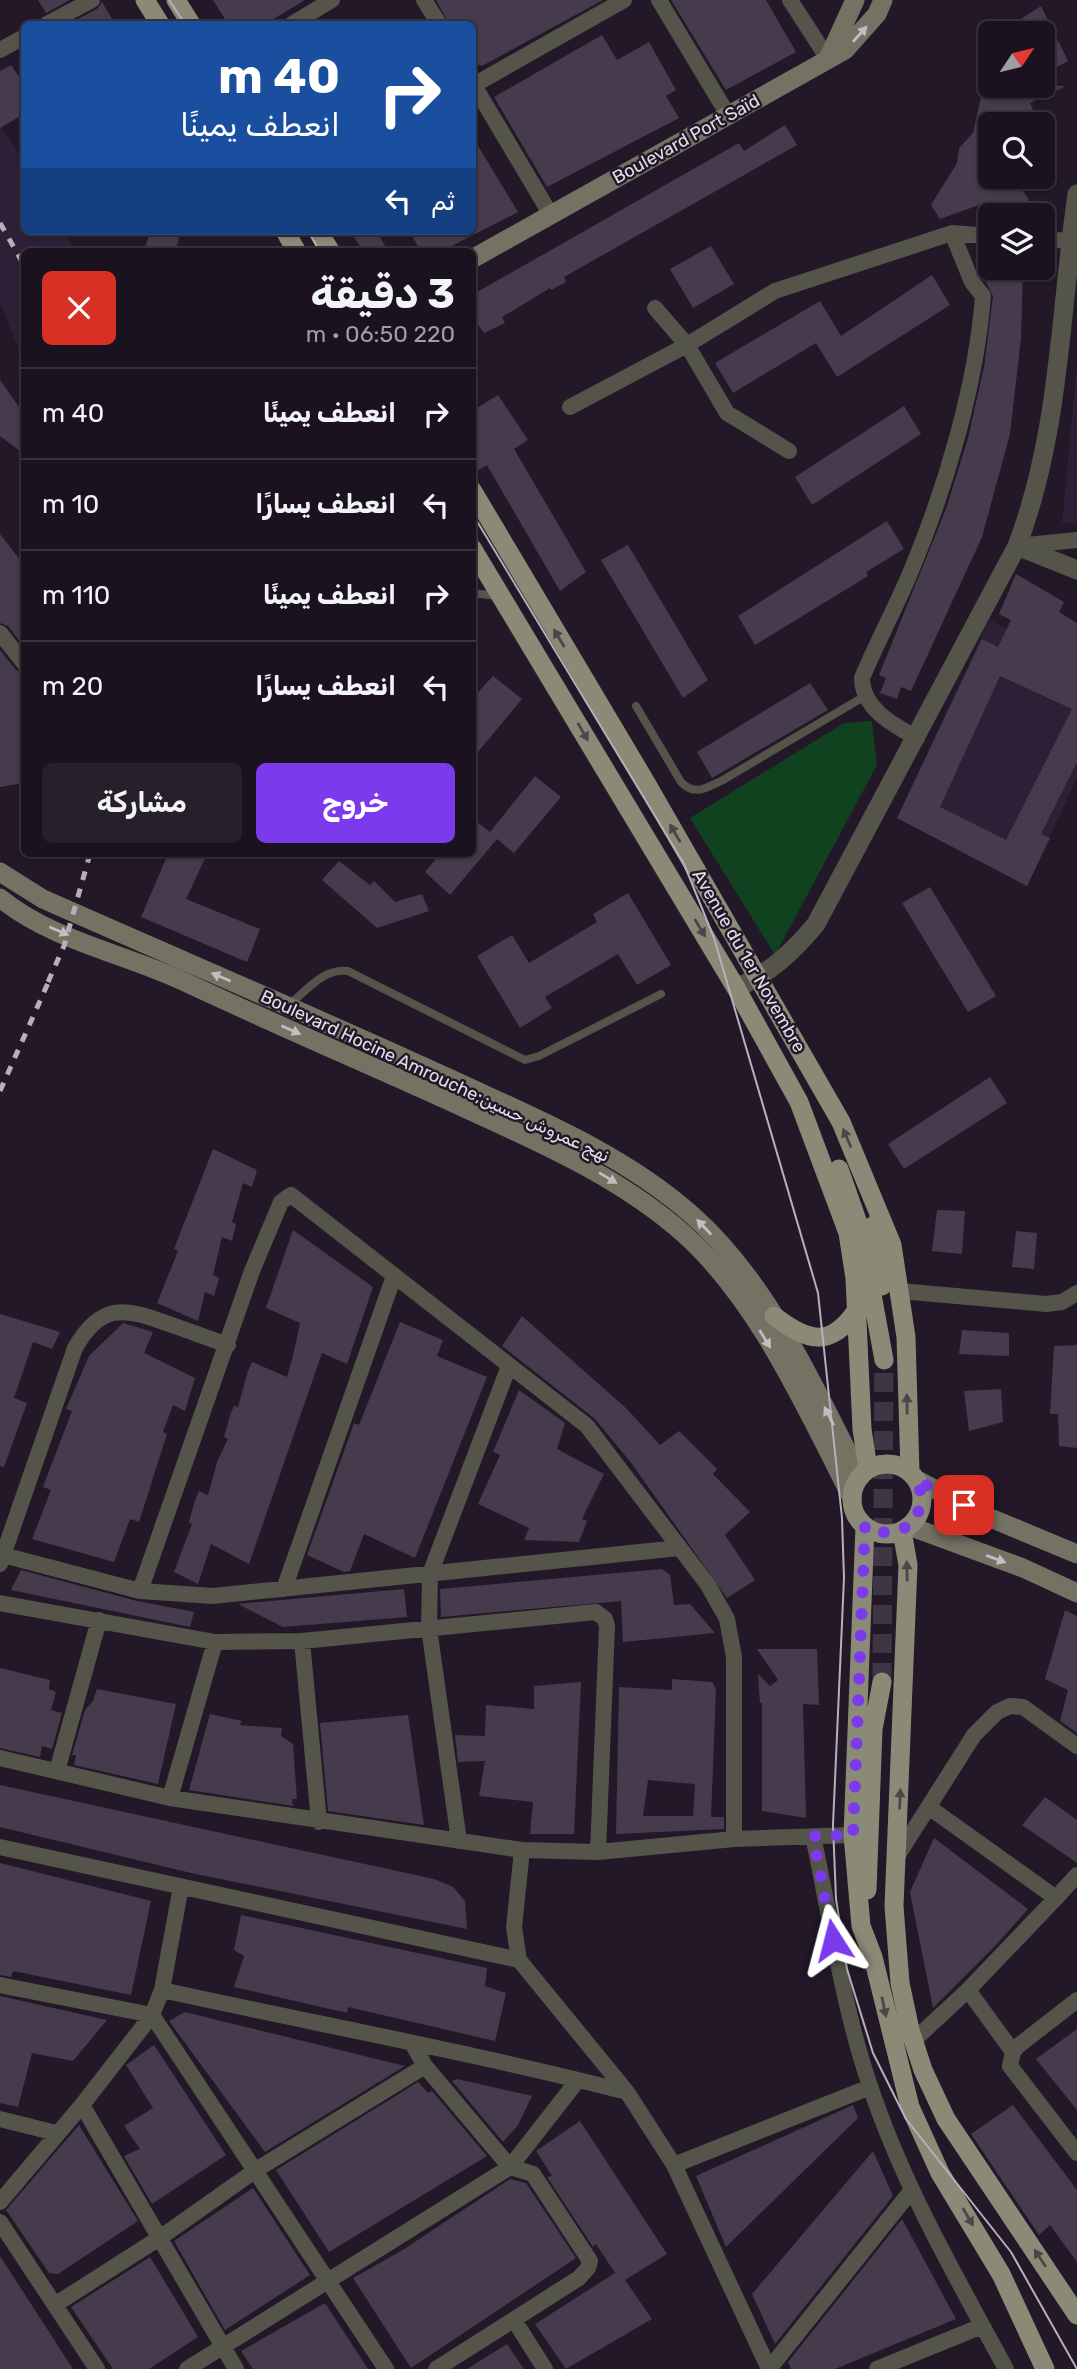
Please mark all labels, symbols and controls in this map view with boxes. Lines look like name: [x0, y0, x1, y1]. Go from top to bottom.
north arrow: [978, 21, 1055, 98]
map controls: [978, 21, 1055, 280]
one-way arrow: [852, 25, 867, 42]
text: 40 m: [218, 47, 340, 105]
icon: right: [364, 49, 455, 140]
street label: Boulevard Port Saïd: [609, 89, 763, 189]
text: انعطف يمينًا: [180, 106, 340, 144]
button: search: [978, 112, 1055, 189]
icon: left: [379, 182, 417, 220]
text: ثم: [431, 186, 455, 217]
button: layers: [978, 203, 1055, 280]
text: 3 دقيقة: [310, 269, 455, 319]
button: close: [42, 271, 116, 345]
text: 220 m · 06:50: [306, 320, 455, 348]
icon: right: [417, 395, 455, 433]
text: 40 m: [42, 398, 104, 429]
text: انعطف يمينًا: [263, 398, 396, 429]
icon: left: [417, 486, 455, 524]
text: 10 m: [42, 489, 99, 520]
text: انعطف يسارًا: [255, 489, 396, 520]
icon: right: [417, 577, 455, 615]
text: 110 m: [42, 580, 110, 611]
text: انعطف يمينًا: [263, 580, 396, 611]
one-way arrow: [553, 628, 565, 647]
icon: left: [417, 668, 455, 706]
text: 20 m: [42, 671, 103, 702]
text: انعطف يسارًا: [255, 671, 396, 702]
one-way arrow: [577, 723, 590, 742]
button: مشاركة: [42, 763, 242, 843]
button: خروج: [256, 763, 455, 843]
one-way arrow: [669, 823, 681, 843]
street label: Avenue du 1er Novembre: [688, 866, 810, 1056]
one-way arrow: [693, 918, 706, 937]
one-way arrow: [49, 926, 70, 937]
one-way arrow: [210, 972, 231, 983]
street label: Boulevard Hocine Amrouche;نهج عمروش حسين: [257, 985, 613, 1168]
one-way arrow: [281, 1024, 301, 1036]
one-way arrow: [841, 1127, 852, 1148]
one-way arrow: [599, 1172, 618, 1184]
one-way arrow: [696, 1219, 712, 1236]
one-way arrow: [759, 1329, 772, 1348]
one-way arrow: [901, 1393, 913, 1415]
one-way arrow: [823, 1406, 834, 1426]
pin: [934, 1475, 994, 1535]
icon: arrive: [945, 1486, 983, 1524]
one-way arrow: [986, 1554, 1007, 1565]
one-way arrow: [901, 1560, 913, 1582]
one-way arrow: [894, 1788, 905, 1810]
position arrow: [796, 1903, 870, 1977]
one-way arrow: [879, 1996, 890, 2018]
one-way arrow: [962, 2207, 974, 2226]
one-way arrow: [1033, 2249, 1047, 2267]

